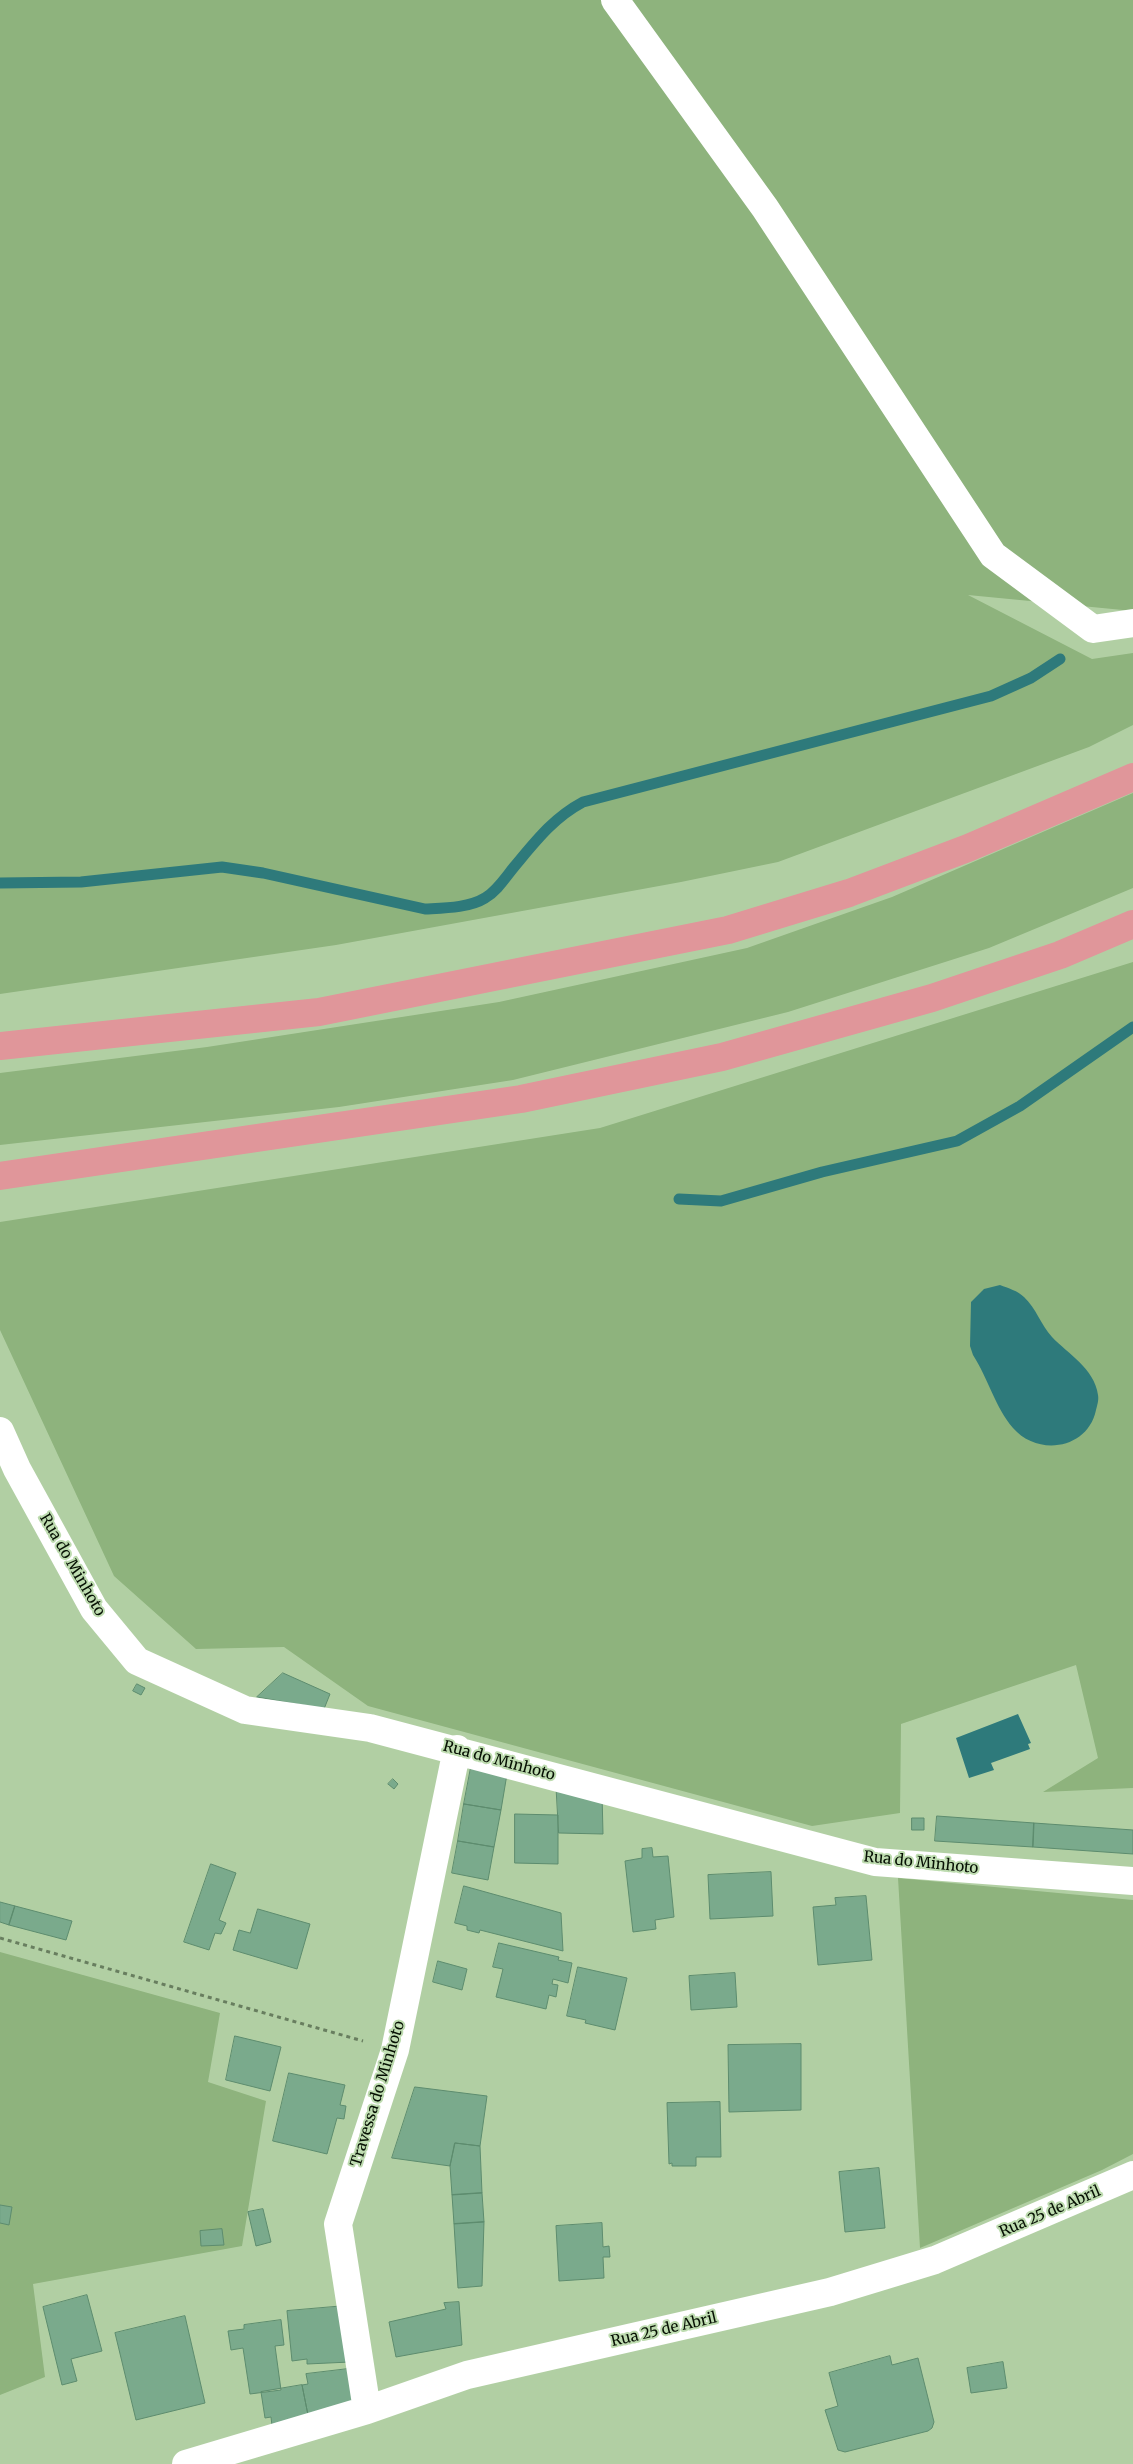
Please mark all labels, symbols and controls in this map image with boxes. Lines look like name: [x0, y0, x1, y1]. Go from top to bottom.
street label: Rua do Minhoto: [35, 1511, 109, 1619]
street label: Rua do Minhoto: [441, 1737, 557, 1785]
street label: Rua do Minhoto: [863, 1848, 979, 1878]
street label: Travessa do Minhoto: [347, 2019, 409, 2169]
street label: Rua 25 de Abril: [997, 2183, 1103, 2241]
street label: Rua 25 de Abril: [609, 2309, 719, 2351]

